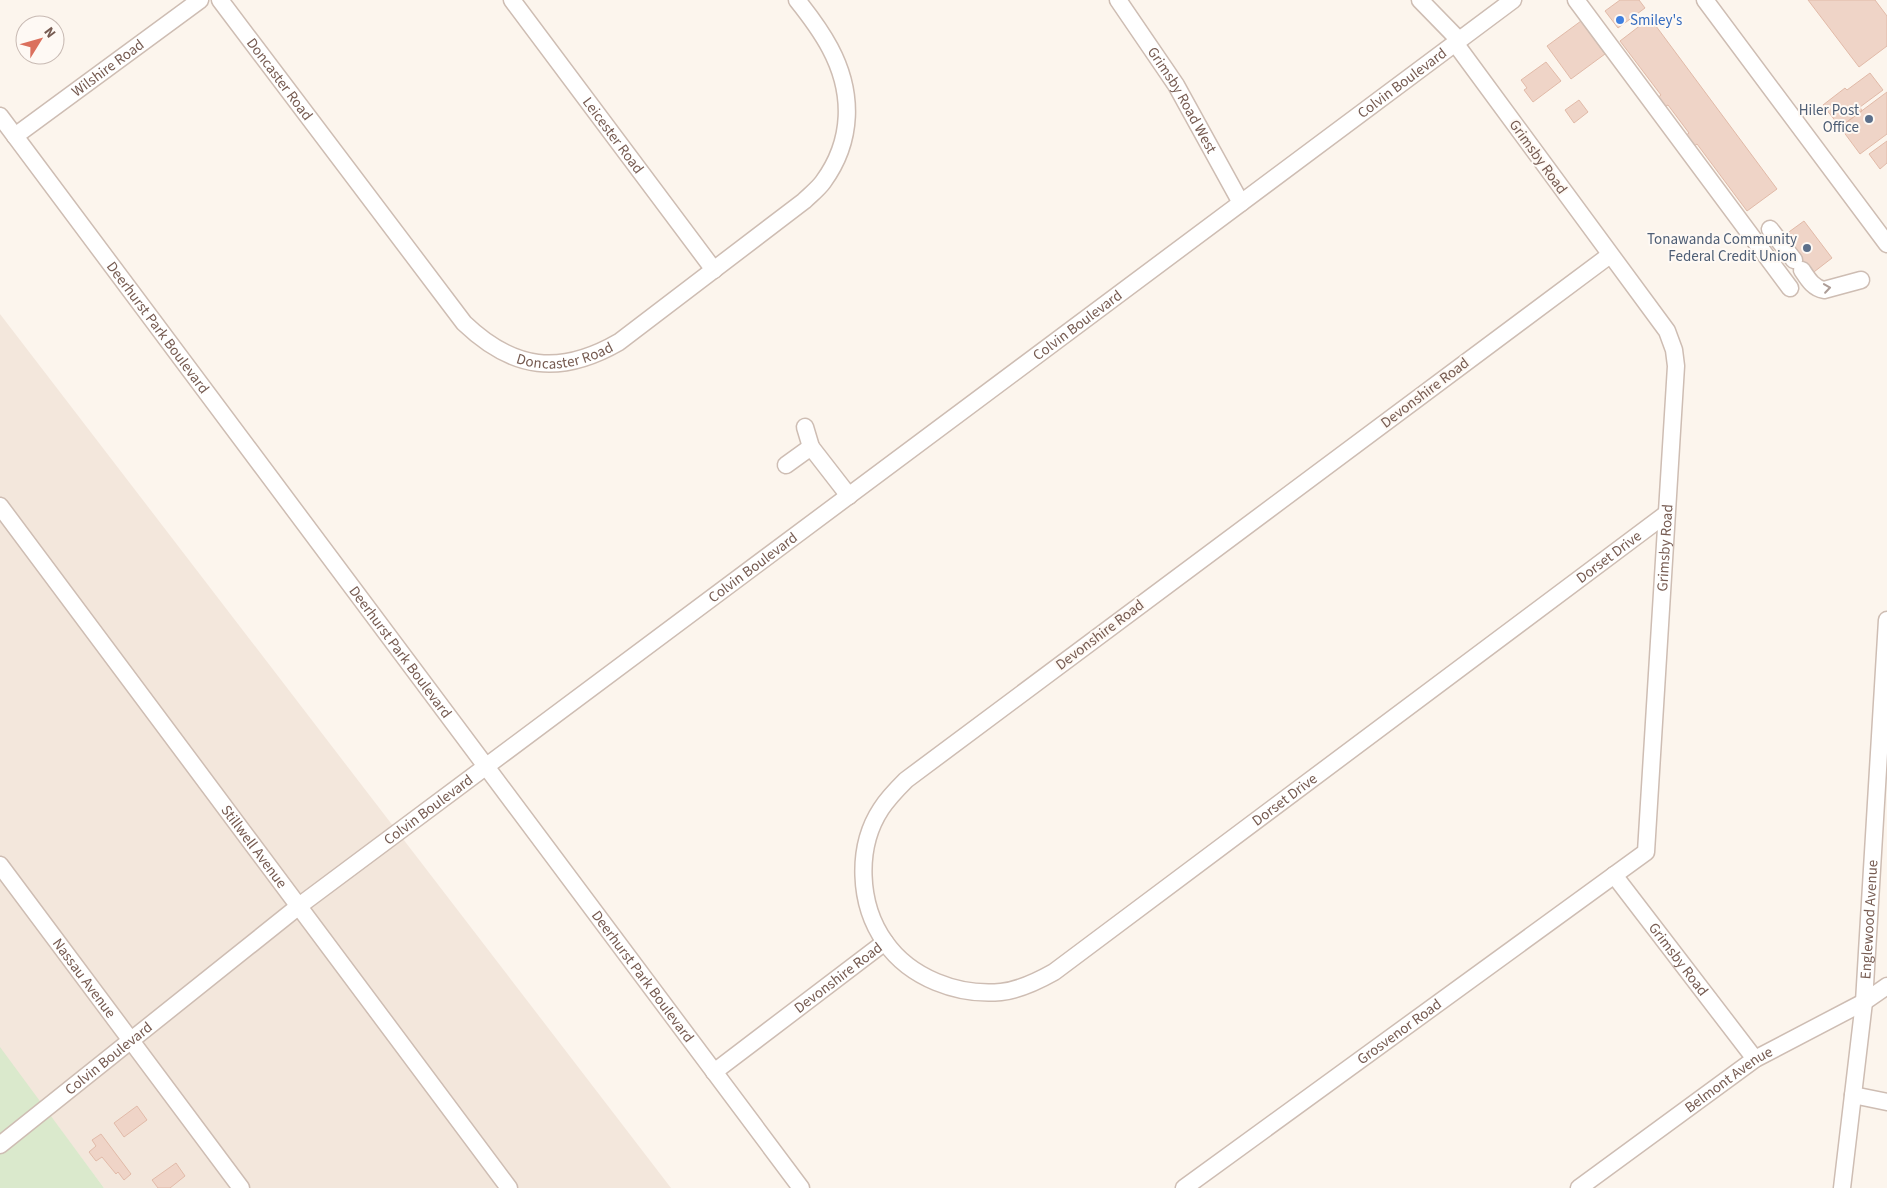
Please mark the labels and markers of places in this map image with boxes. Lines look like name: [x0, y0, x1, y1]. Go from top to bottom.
place label: Smiley's: [1630, 10, 1682, 31]
marker: Smiley's: [1614, 14, 1626, 26]
place label: Hiler Post Office: [1799, 100, 1859, 138]
marker: Hiler Post Office: [1863, 113, 1875, 125]
place label: Tonawanda Community Federal Credit Union: [1647, 229, 1797, 267]
marker: Tonawanda Community Federal Credit Union: [1801, 242, 1813, 254]

